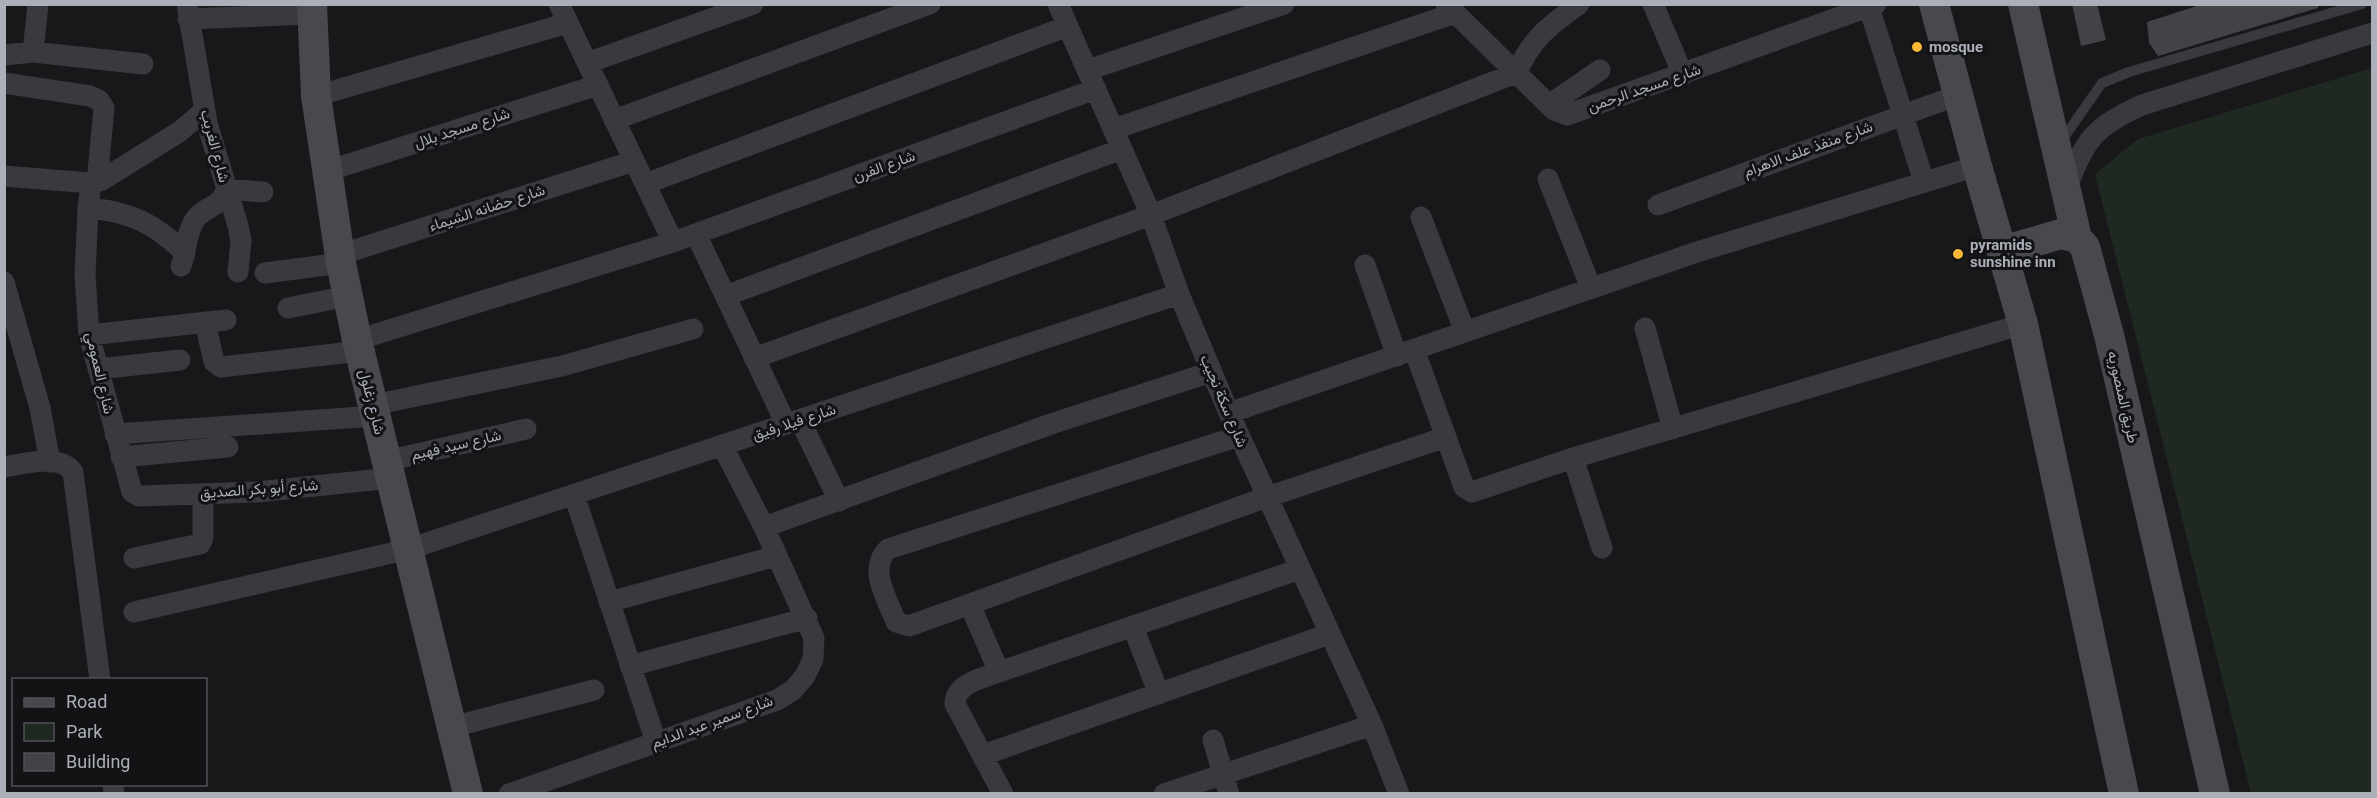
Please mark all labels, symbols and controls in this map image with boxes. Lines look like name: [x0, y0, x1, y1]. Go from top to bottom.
place label: mosque: [1929, 38, 1983, 56]
marker: mosque: [1910, 40, 1924, 54]
street label: شارع مسجد الرحمن: [1585, 60, 1704, 118]
street label: شارع مسجد بلال: [412, 104, 513, 154]
street label: شارع الغريب: [195, 108, 233, 185]
street label: شارع منفذ علف الاهرام: [1741, 117, 1876, 183]
street label: شارع الفرن: [851, 146, 918, 187]
street label: شارع حضانه الشيماء: [427, 181, 548, 237]
place label: pyramids sunshine inn: [1970, 236, 2056, 271]
marker: pyramids sunshine inn: [1951, 247, 1965, 261]
street label: شارع العمومي: [78, 330, 118, 417]
street label: طريق المنصوريه: [2103, 349, 2142, 445]
street label: شارع سكة نجيب: [1195, 352, 1252, 451]
street label: شارع زغلول: [353, 367, 389, 437]
street label: شارع فيلا رفيق: [750, 400, 839, 446]
street label: شارع سيد فهيم: [409, 426, 504, 466]
street label: شارع أبو بكر الصديق: [199, 476, 319, 504]
legend: [12, 678, 207, 786]
text: Road: [66, 691, 107, 712]
street label: شارع سمير عبد الدايم: [649, 692, 776, 754]
text: Park: [66, 721, 103, 742]
text: Building: [66, 751, 130, 772]

